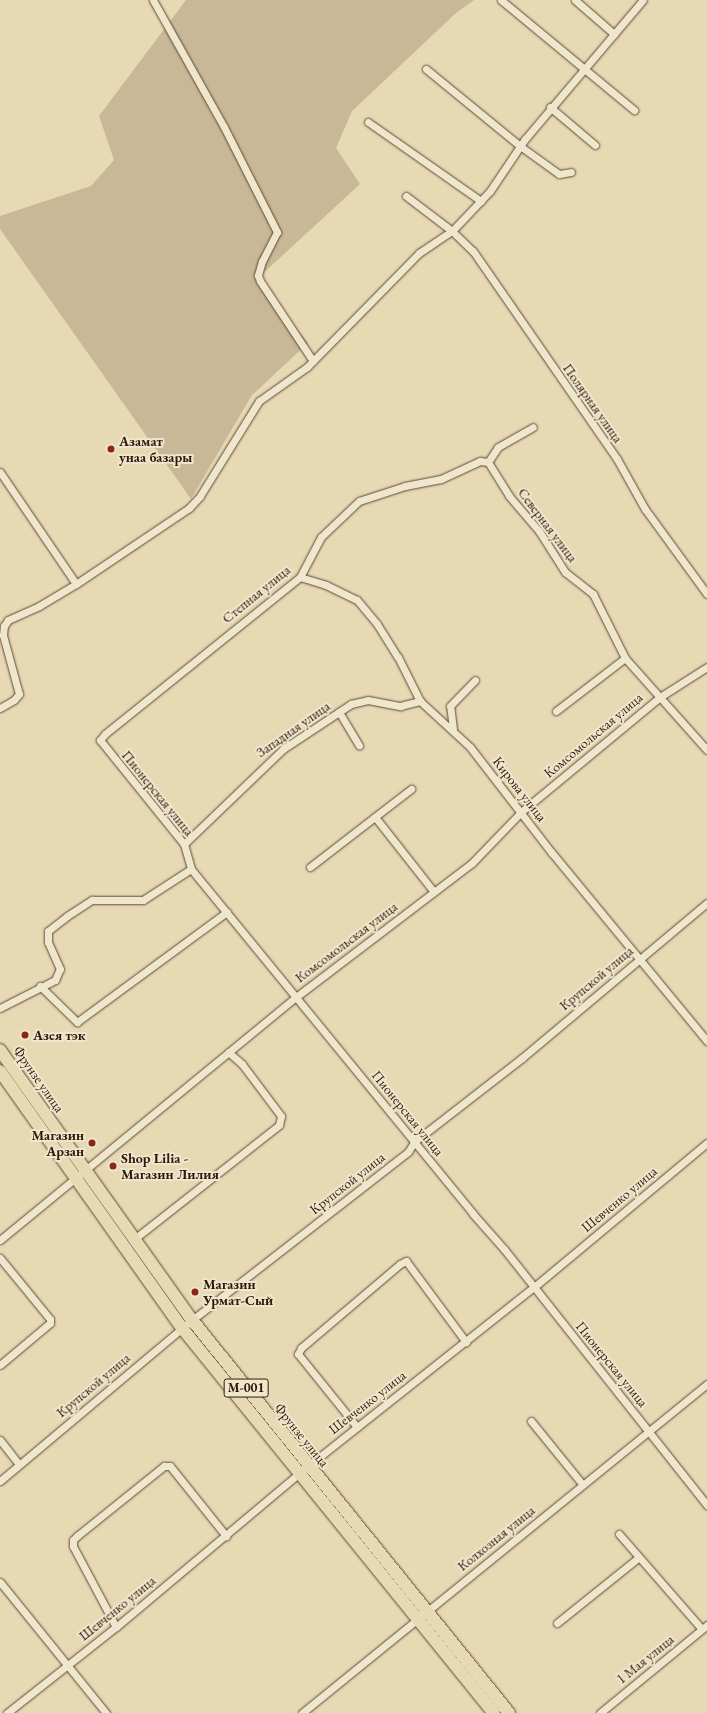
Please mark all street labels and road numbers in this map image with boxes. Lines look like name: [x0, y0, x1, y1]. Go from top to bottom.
street label: Полярная улица: [559, 360, 627, 446]
street label: Северная улица: [515, 485, 581, 565]
street label: Степная улица: [219, 561, 293, 627]
street label: Комсомольская улица: [540, 689, 646, 781]
street label: Западная улица: [253, 697, 333, 761]
street label: Пионерская улица: [118, 747, 198, 839]
street label: Кирова улица: [489, 753, 551, 825]
street label: Комсомольская улица: [292, 898, 400, 986]
street label: Крупской улица: [556, 942, 636, 1014]
street label: Фрунзе улица: [10, 1043, 68, 1115]
street label: Пионерская улица: [368, 1067, 448, 1159]
street label: Крупской улица: [306, 1148, 388, 1218]
street label: Шевченко улица: [578, 1162, 660, 1236]
street label: Пионерская улица: [572, 1318, 652, 1410]
street label: Крупской улица: [53, 1349, 133, 1421]
street label: Шевченко улица: [325, 1367, 409, 1437]
road number: M-001: [223, 1377, 269, 1399]
street label: Фрунзе улица: [271, 1400, 333, 1470]
street label: Колхозная улица: [454, 1502, 538, 1574]
street label: Шевченко улица: [75, 1572, 159, 1644]
street label: 1 Мая улица: [613, 1631, 677, 1687]

